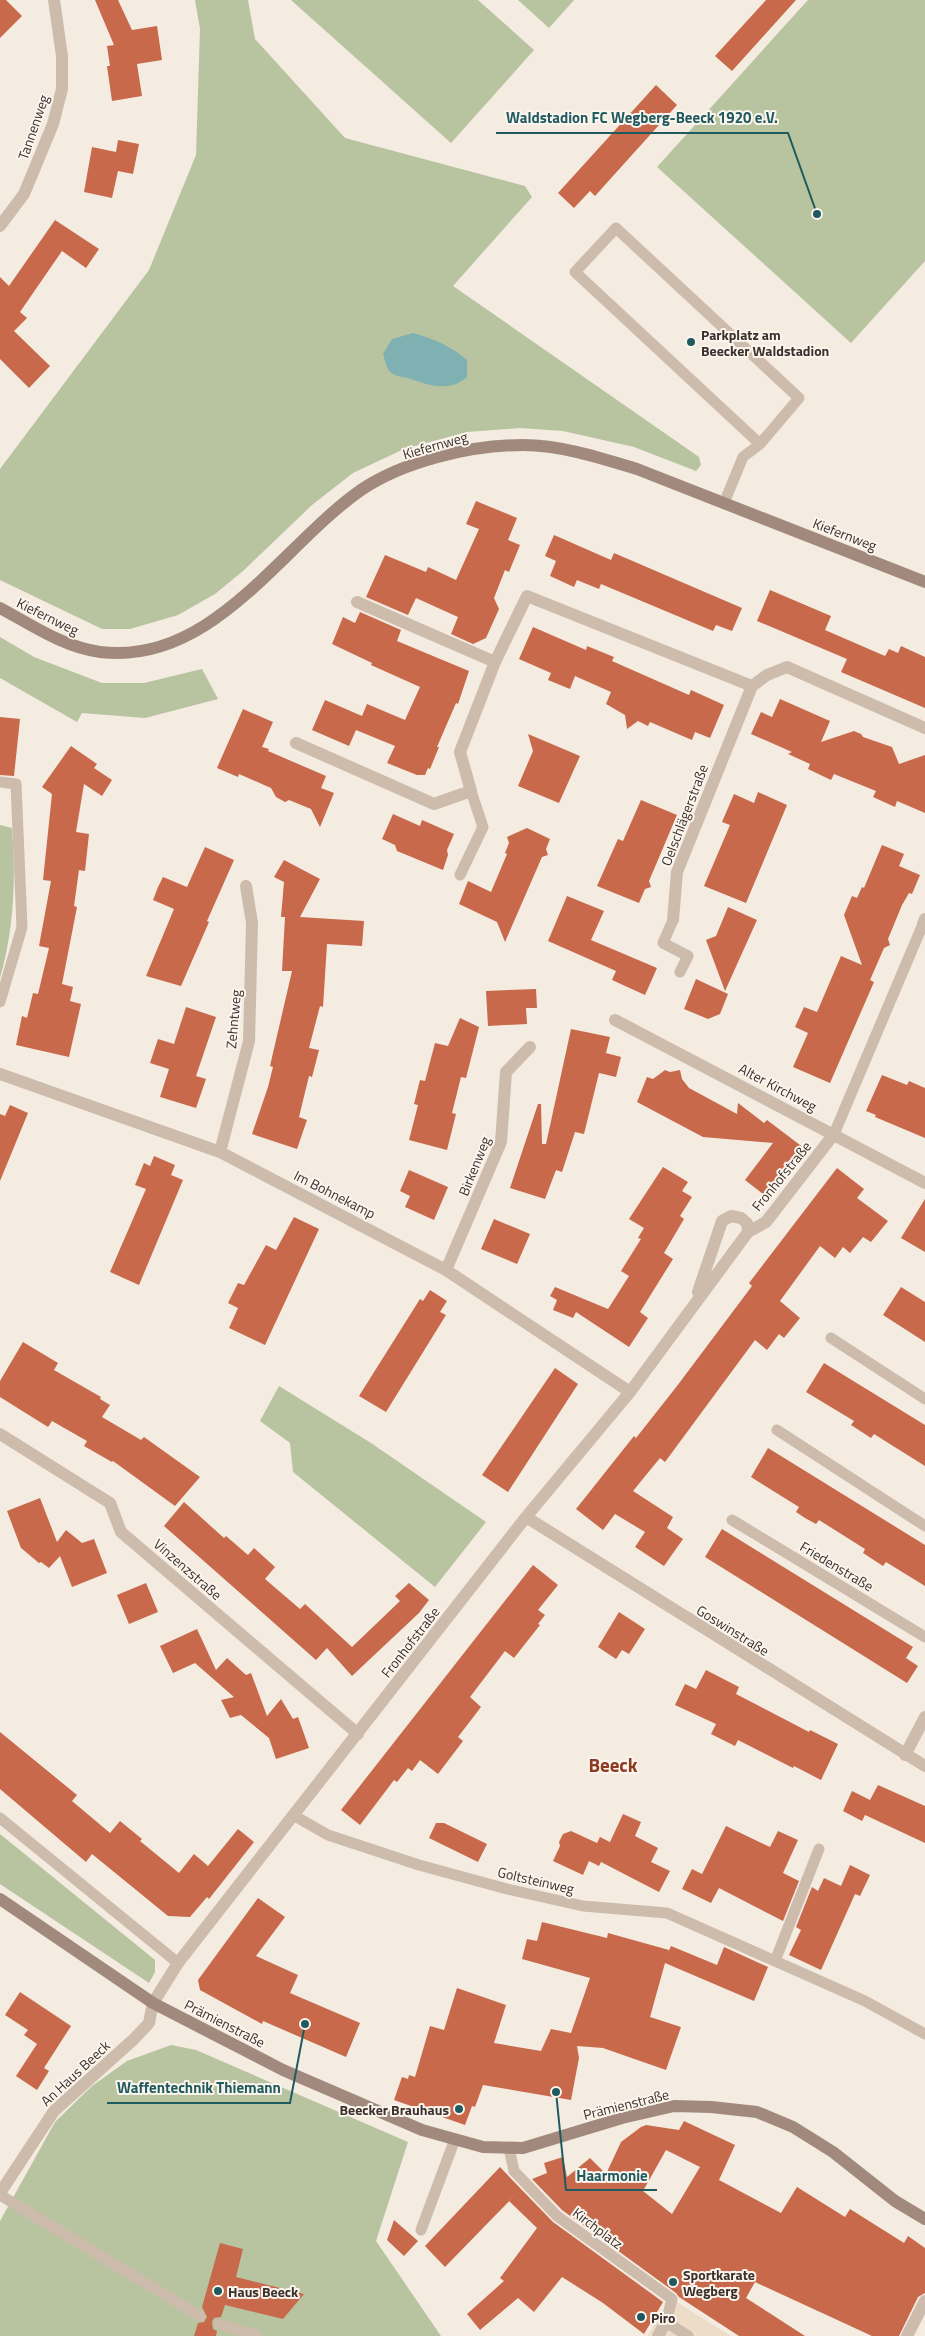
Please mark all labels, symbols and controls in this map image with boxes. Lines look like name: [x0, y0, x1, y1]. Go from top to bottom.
street label: Tannenweg: [12, 92, 54, 162]
callout: Waldstadion FC Wegberg-Beeck 1920 e.V.: [496, 103, 788, 133]
text: Waldstadion FC Wegberg-Beeck 1920 e.V.: [506, 106, 778, 129]
place label: Parkplatz am Beecker Waldstadion: [701, 324, 829, 361]
marker: Parkplatz am Beecker Waldstadion: [685, 336, 697, 348]
street label: Kiefernweg: [400, 426, 470, 464]
street label: Kiefernweg: [810, 512, 880, 556]
street label: Kiefernweg: [13, 592, 83, 640]
street label: Oelschlägerstraße: [655, 761, 713, 869]
street label: Zehntweg: [220, 989, 246, 1049]
street label: Alter Kirchweg: [735, 1058, 821, 1116]
street label: Birkenweg: [453, 1133, 495, 1199]
street label: Fronhofstraße: [746, 1137, 816, 1215]
street label: Im Bohnekamp: [291, 1164, 379, 1224]
street label: Vinzenzstraße: [149, 1533, 227, 1605]
street label: Friedenstraße: [796, 1536, 878, 1596]
street label: Goswinstraße: [693, 1599, 773, 1661]
street label: Fronhofstraße: [376, 1602, 444, 1682]
district label: Beeck: [588, 1750, 638, 1779]
street label: Goltsteinweg: [496, 1861, 576, 1899]
street label: Prämienstraße: [181, 1994, 269, 2052]
street label: An Haus Beeck: [36, 2035, 115, 2111]
callout: Waffentechnik Thiemann: [107, 2073, 290, 2103]
text: Waffentechnik Thiemann: [117, 2076, 281, 2099]
street label: Prämienstraße: [581, 2083, 671, 2125]
place label: Beecker Brauhaus: [340, 2099, 449, 2120]
marker: Beecker Brauhaus: [453, 2103, 465, 2115]
callout: Haarmonie: [566, 2160, 657, 2190]
text: Haarmonie: [576, 2164, 648, 2187]
street label: Kirchplatz: [568, 2202, 628, 2254]
place label: Sportkarate Wegberg: [683, 2264, 755, 2301]
marker: Sportkarate Wegberg: [667, 2276, 679, 2288]
place label: Haus Beeck: [228, 2281, 299, 2302]
marker: Haus Beeck: [212, 2285, 224, 2297]
place label: Piro: [651, 2307, 676, 2328]
marker: Piro: [635, 2311, 647, 2323]

